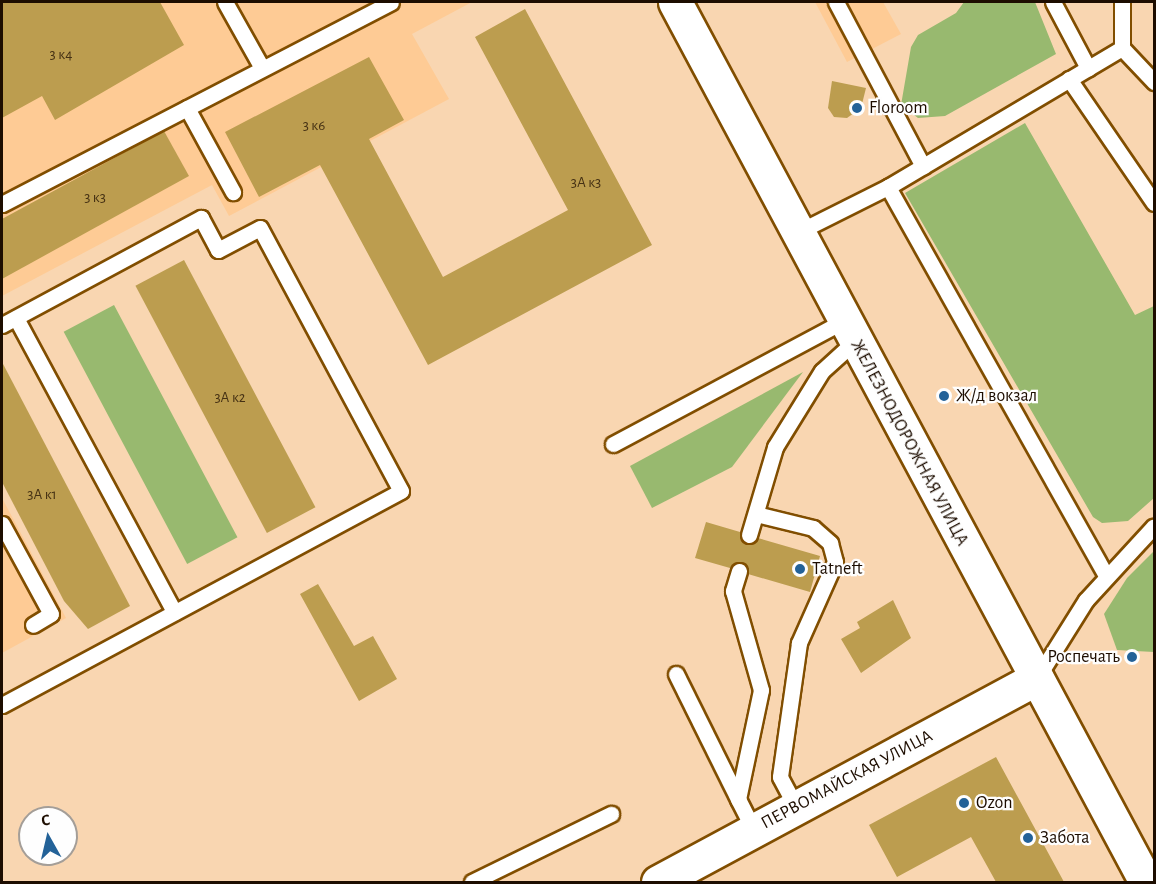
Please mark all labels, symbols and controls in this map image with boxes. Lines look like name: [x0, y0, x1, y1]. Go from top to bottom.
house number: 3 к4: [50, 46, 72, 64]
place label: Floroom: [869, 97, 928, 119]
marker: Floroom: [850, 101, 864, 115]
house number: 3 к6: [303, 117, 325, 135]
house number: 3А к3: [571, 174, 601, 192]
house number: 3 к3: [84, 189, 106, 207]
street label: ЖЕЛЕЗНОДОРОЖНАЯ УЛИЦА: [845, 336, 973, 550]
place label: Ж/д вокзал: [956, 385, 1037, 407]
house number: 3А к2: [214, 389, 246, 407]
marker: Ж/д вокзал: [937, 389, 951, 403]
house number: 3А к1: [27, 486, 57, 504]
place label: Tatneft: [812, 558, 863, 580]
marker: Tatneft: [793, 562, 807, 576]
place label: Роспечать: [1047, 646, 1120, 668]
marker: Роспечать: [1125, 650, 1139, 664]
street label: ПЕРВОМАЙСКАЯ УЛИЦА: [757, 726, 937, 834]
place label: Ozon: [976, 792, 1013, 814]
marker: Ozon: [957, 796, 971, 810]
north arrow: [18, 806, 78, 866]
text: С: [40, 812, 51, 829]
place label: Забота: [1040, 827, 1089, 849]
marker: Забота: [1021, 831, 1035, 845]

